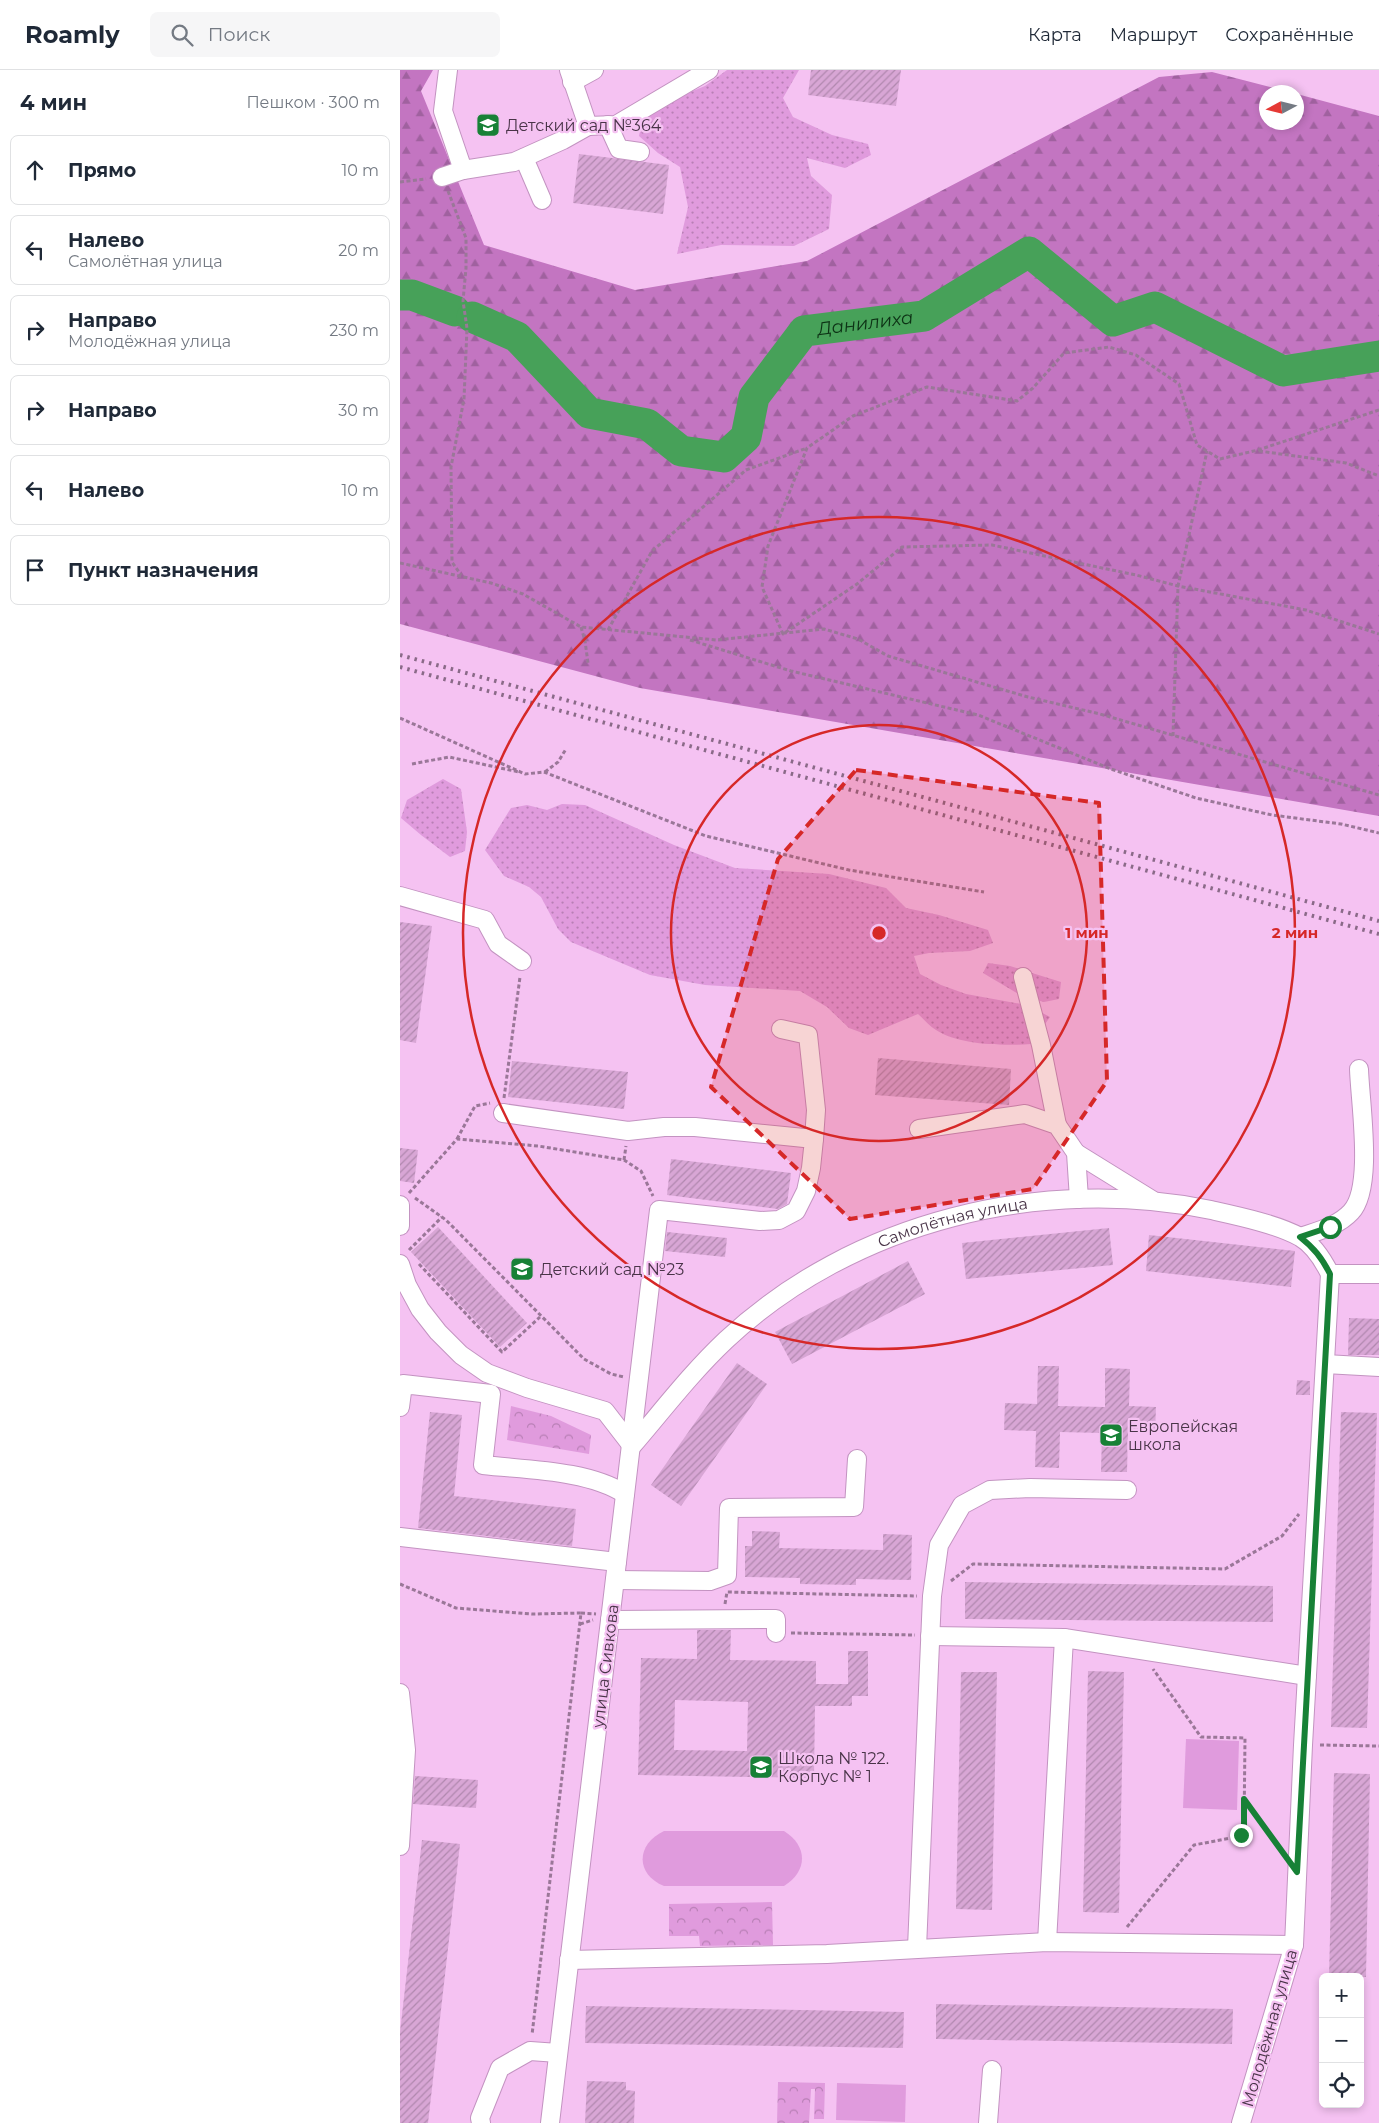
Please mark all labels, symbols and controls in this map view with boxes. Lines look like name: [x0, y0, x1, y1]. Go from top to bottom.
search box: [150, 12, 500, 57]
text: Roamly: [25, 20, 120, 49]
icon: search: [168, 21, 196, 49]
text: Поиск: [208, 23, 270, 46]
text: Карта: [1028, 24, 1082, 46]
text: Маршрут: [1110, 24, 1197, 46]
text: Сохранённые: [1225, 24, 1354, 46]
north arrow: [1259, 85, 1304, 130]
text: 4 мин: [20, 90, 87, 115]
text: Пешком · 300 m: [246, 93, 380, 112]
school or university icon: Детский сад №364: [475, 112, 501, 138]
place label: Детский сад №364: [506, 116, 662, 135]
icon: ahead: [21, 156, 49, 184]
text: Прямо: [68, 159, 136, 182]
text: 10 m: [341, 161, 379, 180]
text: Налево: [68, 229, 144, 252]
icon: left: [21, 236, 49, 264]
text: 20 m: [338, 241, 379, 260]
text: Самолётная улица: [68, 252, 223, 271]
water label: Данилиха: [814, 306, 915, 340]
text: Направо: [68, 309, 157, 332]
icon: right: [21, 316, 49, 344]
text: 230 m: [329, 321, 379, 340]
text: Молодёжная улица: [68, 332, 231, 351]
icon: right: [21, 396, 49, 424]
text: Направо: [68, 399, 157, 422]
text: 30 m: [338, 401, 379, 420]
icon: left: [21, 476, 49, 504]
text: Налево: [68, 479, 144, 502]
text: 10 m: [341, 481, 379, 500]
icon: arrive: [21, 556, 49, 584]
text: Пункт назначения: [68, 559, 259, 582]
text: 1 мин: [1065, 923, 1109, 942]
text: 2 мин: [1272, 923, 1318, 942]
centre of rings: [870, 924, 888, 942]
street label: Самолётная улица: [875, 1194, 1029, 1252]
route start: [1319, 1216, 1342, 1239]
school or university icon: Детский сад №23: [509, 1256, 535, 1282]
place label: Детский сад №23: [540, 1260, 684, 1279]
place label: Европейская школа: [1128, 1417, 1238, 1454]
school or university icon: Европейская школа: [1098, 1422, 1124, 1448]
street label: улица Сивкова: [588, 1603, 623, 1730]
place label: Школа № 122. Корпус № 1: [778, 1749, 889, 1786]
school or university icon: Школа № 122. Корпус № 1: [748, 1754, 774, 1780]
route end: [1230, 1824, 1253, 1847]
street label: Молодёжная улица: [1238, 1947, 1301, 2109]
map controls: [1319, 1973, 1364, 2108]
button: +: [1319, 1973, 1364, 2018]
button: −: [1319, 2018, 1364, 2063]
button: locate: [1319, 2063, 1364, 2108]

